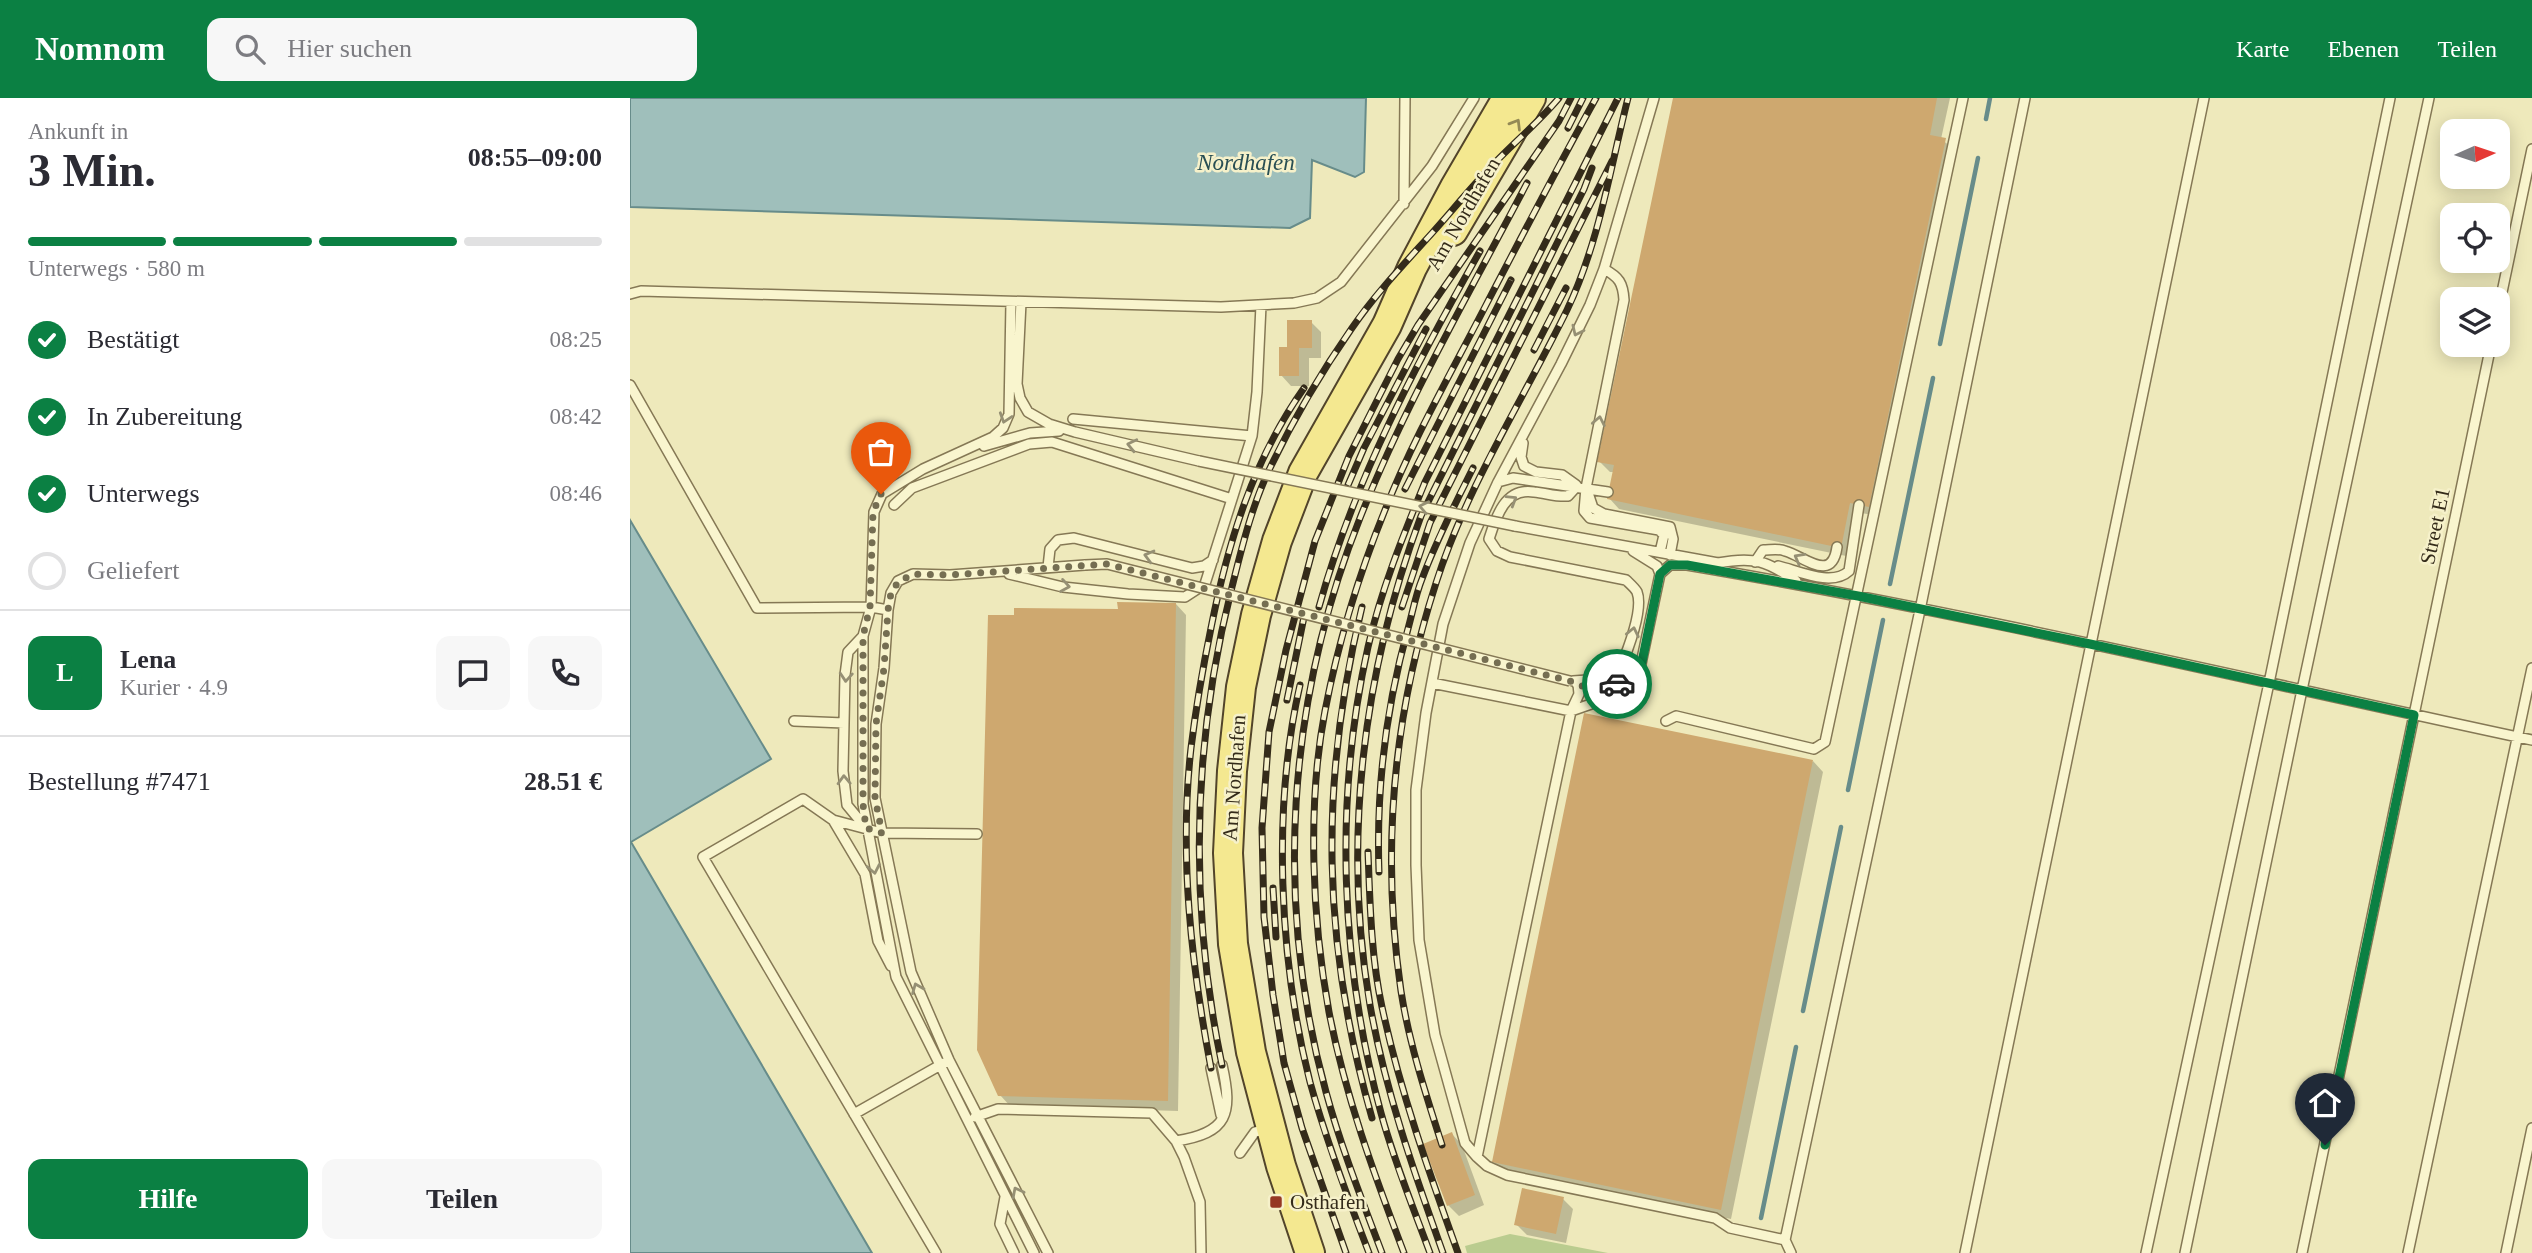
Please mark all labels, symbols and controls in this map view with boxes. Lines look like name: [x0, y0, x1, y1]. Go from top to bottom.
search box: [207, 18, 697, 81]
icon: search: [231, 30, 269, 68]
text: Nomnom: [35, 31, 165, 67]
text: Hier suchen: [287, 34, 412, 63]
text: Karte: [2236, 36, 2289, 62]
text: Ebenen: [2327, 36, 2399, 62]
text: Teilen: [2437, 36, 2497, 62]
one-way arrow: [1507, 118, 1520, 131]
text: Ankunft in: [28, 119, 128, 144]
north arrow: [2440, 119, 2510, 189]
map controls: [2440, 119, 2510, 357]
text: 08:55–09:00: [468, 143, 602, 172]
text: 3 Min.: [28, 145, 156, 196]
water label: Nordhafen: [1196, 150, 1295, 175]
street label: Am Nordhafen: [1421, 153, 1505, 275]
button: locate: [2440, 203, 2510, 273]
text: Unterwegs · 580 m: [28, 256, 205, 281]
button: layers: [2440, 287, 2510, 357]
icon: check: [28, 321, 66, 359]
one-way arrow: [1571, 324, 1585, 336]
text: Bestätigt: [87, 325, 179, 354]
text: 08:25: [550, 327, 602, 352]
icon: check: [28, 398, 66, 436]
text: In Zubereitung: [87, 402, 242, 431]
text: 08:42: [550, 404, 602, 429]
one-way arrow: [999, 412, 1013, 424]
one-way arrow: [1591, 415, 1606, 427]
pin: [851, 422, 911, 494]
icon: bag: [862, 433, 900, 471]
one-way arrow: [1126, 439, 1138, 454]
icon: check: [28, 475, 66, 513]
text: Unterwegs: [87, 479, 200, 508]
text: 08:46: [550, 481, 602, 506]
street label: Street E1: [2415, 486, 2455, 566]
one-way arrow: [1504, 495, 1517, 508]
one-way arrow: [1418, 501, 1430, 516]
one-way arrow: [1143, 550, 1155, 565]
one-way arrow: [1794, 553, 1806, 566]
text: Geliefert: [87, 556, 179, 585]
one-way arrow: [1059, 578, 1071, 593]
one-way arrow: [1624, 626, 1639, 638]
button: chat: [436, 636, 510, 710]
button: phone: [528, 636, 602, 710]
text: Lena: [120, 645, 176, 674]
courier: [1582, 649, 1652, 719]
text: L: [56, 658, 74, 687]
icon: car: [1598, 665, 1636, 703]
one-way arrow: [839, 672, 854, 683]
text: Kurier · 4.9: [120, 675, 228, 700]
street label: Am Nordhafen: [1218, 714, 1250, 842]
text: Bestellung #7471: [28, 767, 211, 796]
text: 28.51 €: [524, 767, 602, 796]
one-way arrow: [836, 774, 851, 785]
one-way arrow: [866, 863, 881, 875]
one-way arrow: [912, 983, 926, 995]
pin: [2295, 1073, 2355, 1145]
icon: home: [2306, 1084, 2344, 1122]
button: Hilfe: [28, 1159, 308, 1239]
button: Teilen: [322, 1159, 602, 1239]
one-way arrow: [1012, 1187, 1026, 1199]
place label: Osthafen: [1290, 1190, 1366, 1214]
marker: Osthafen: [1268, 1194, 1284, 1210]

